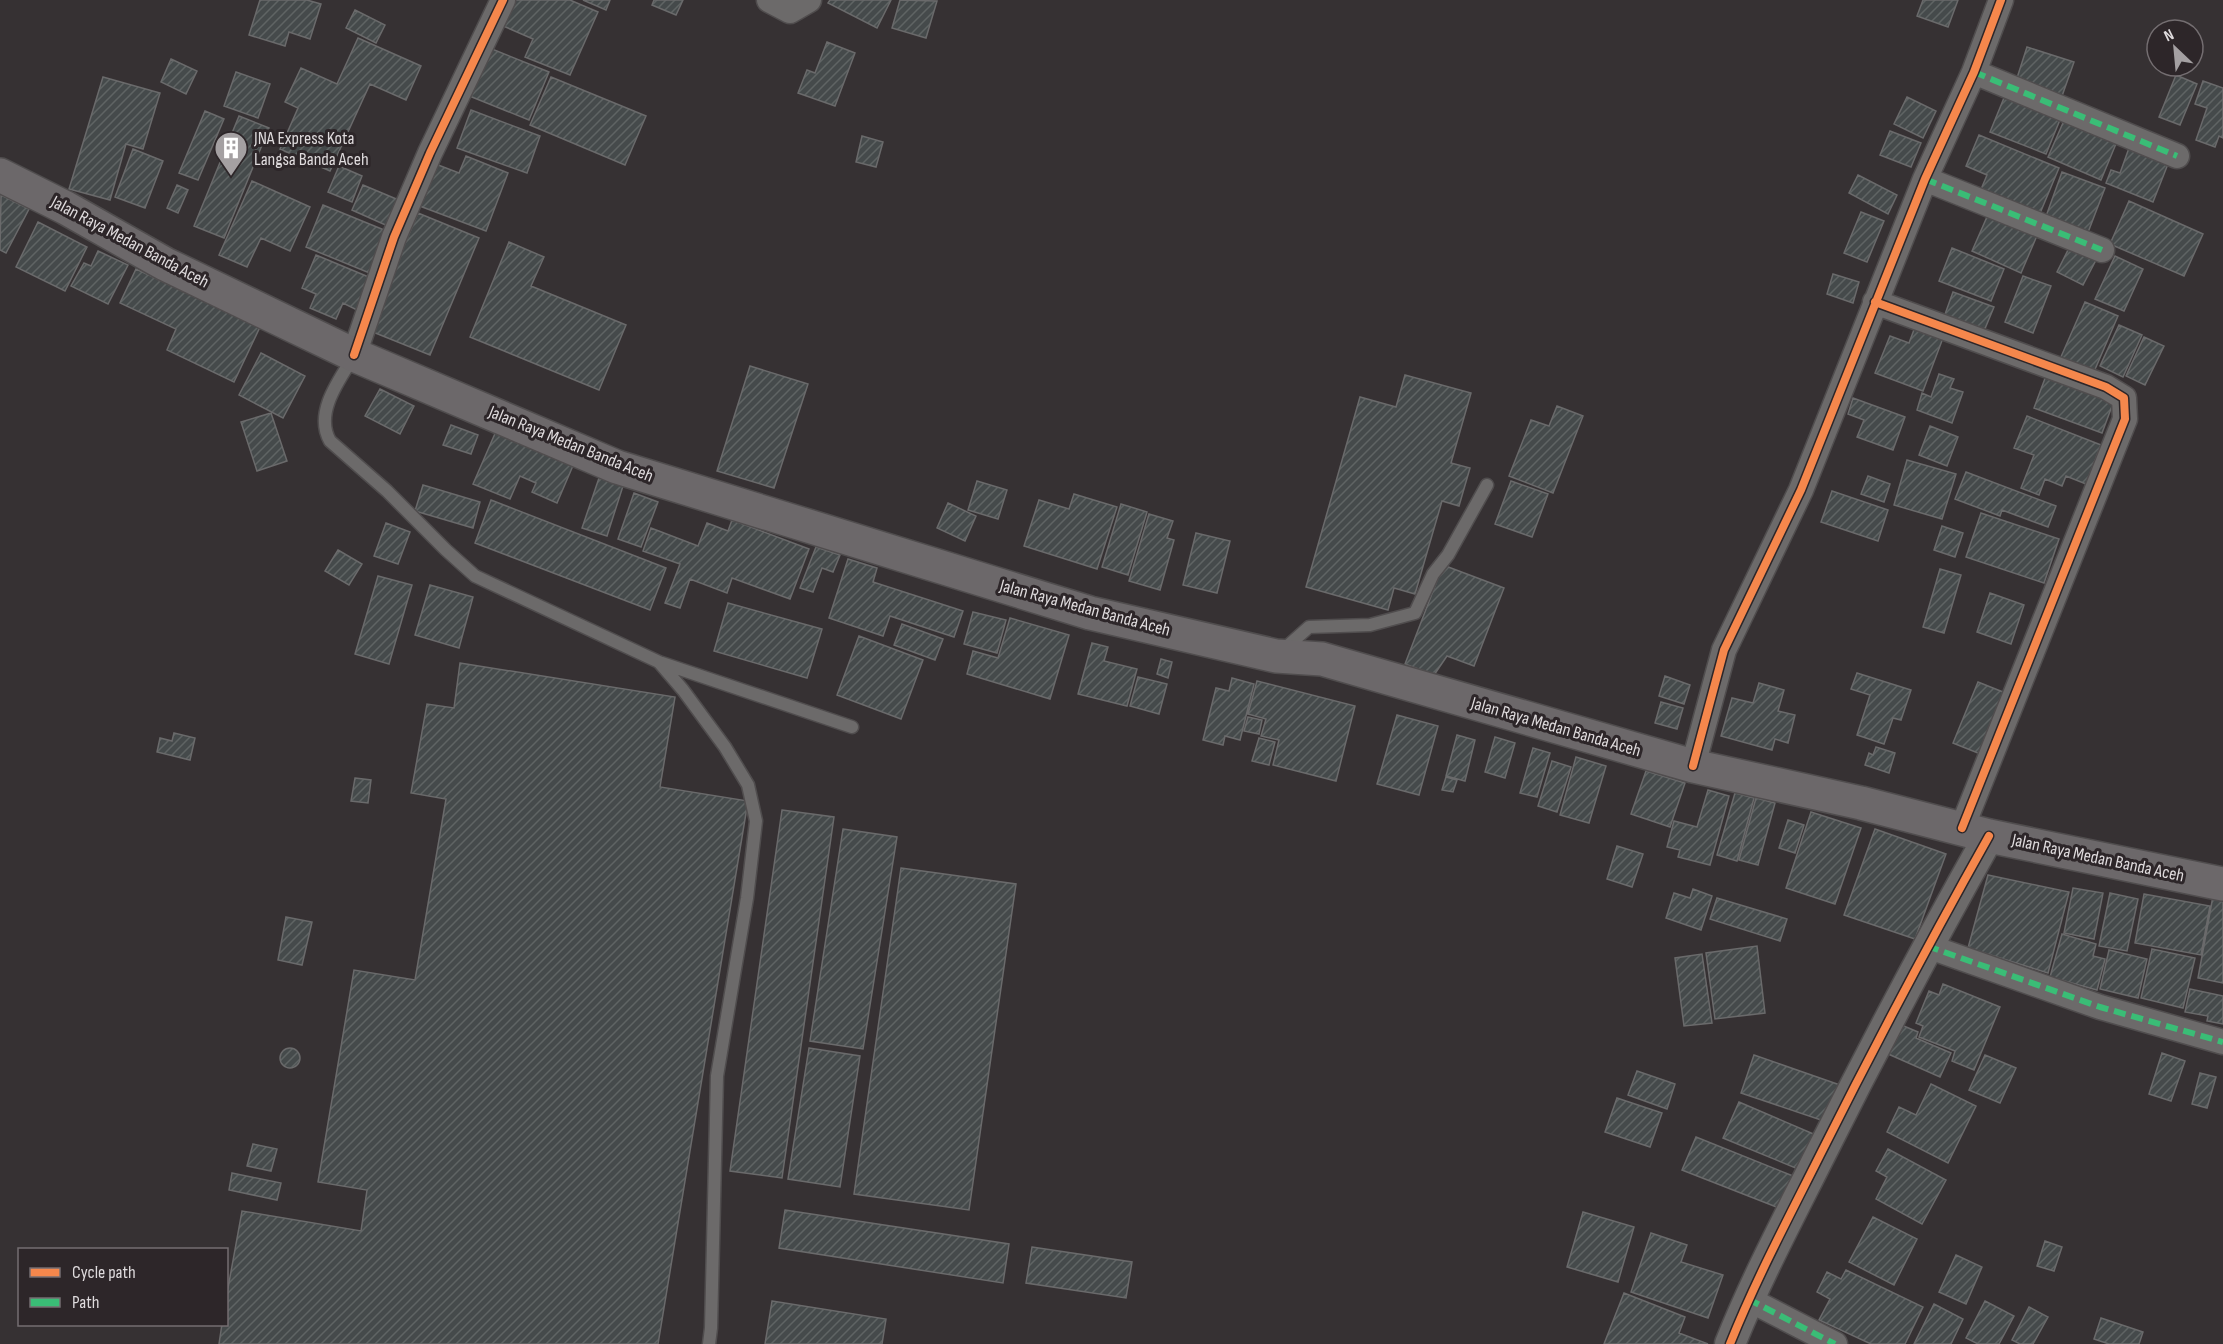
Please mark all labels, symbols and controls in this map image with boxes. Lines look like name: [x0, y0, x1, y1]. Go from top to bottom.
north arrow: [2145, 18, 2205, 78]
text: N: [2161, 25, 2177, 46]
place label: JNA Express Kota Langsa Banda Aceh: [253, 128, 369, 170]
building icon: JNA Express Kota Langsa Banda Aceh: [213, 130, 249, 177]
street label: Jalan Raya Medan Banda Aceh: [47, 191, 213, 293]
street label: Jalan Raya Medan Banda Aceh: [485, 401, 656, 487]
street label: Jalan Raya Medan Banda Aceh: [996, 575, 1173, 641]
street label: Jalan Raya Medan Banda Aceh: [1468, 692, 1643, 761]
street label: Jalan Raya Medan Banda Aceh: [2009, 829, 2186, 887]
legend: [18, 1248, 228, 1326]
text: Cycle path: [72, 1262, 136, 1283]
text: Path: [72, 1292, 100, 1313]

